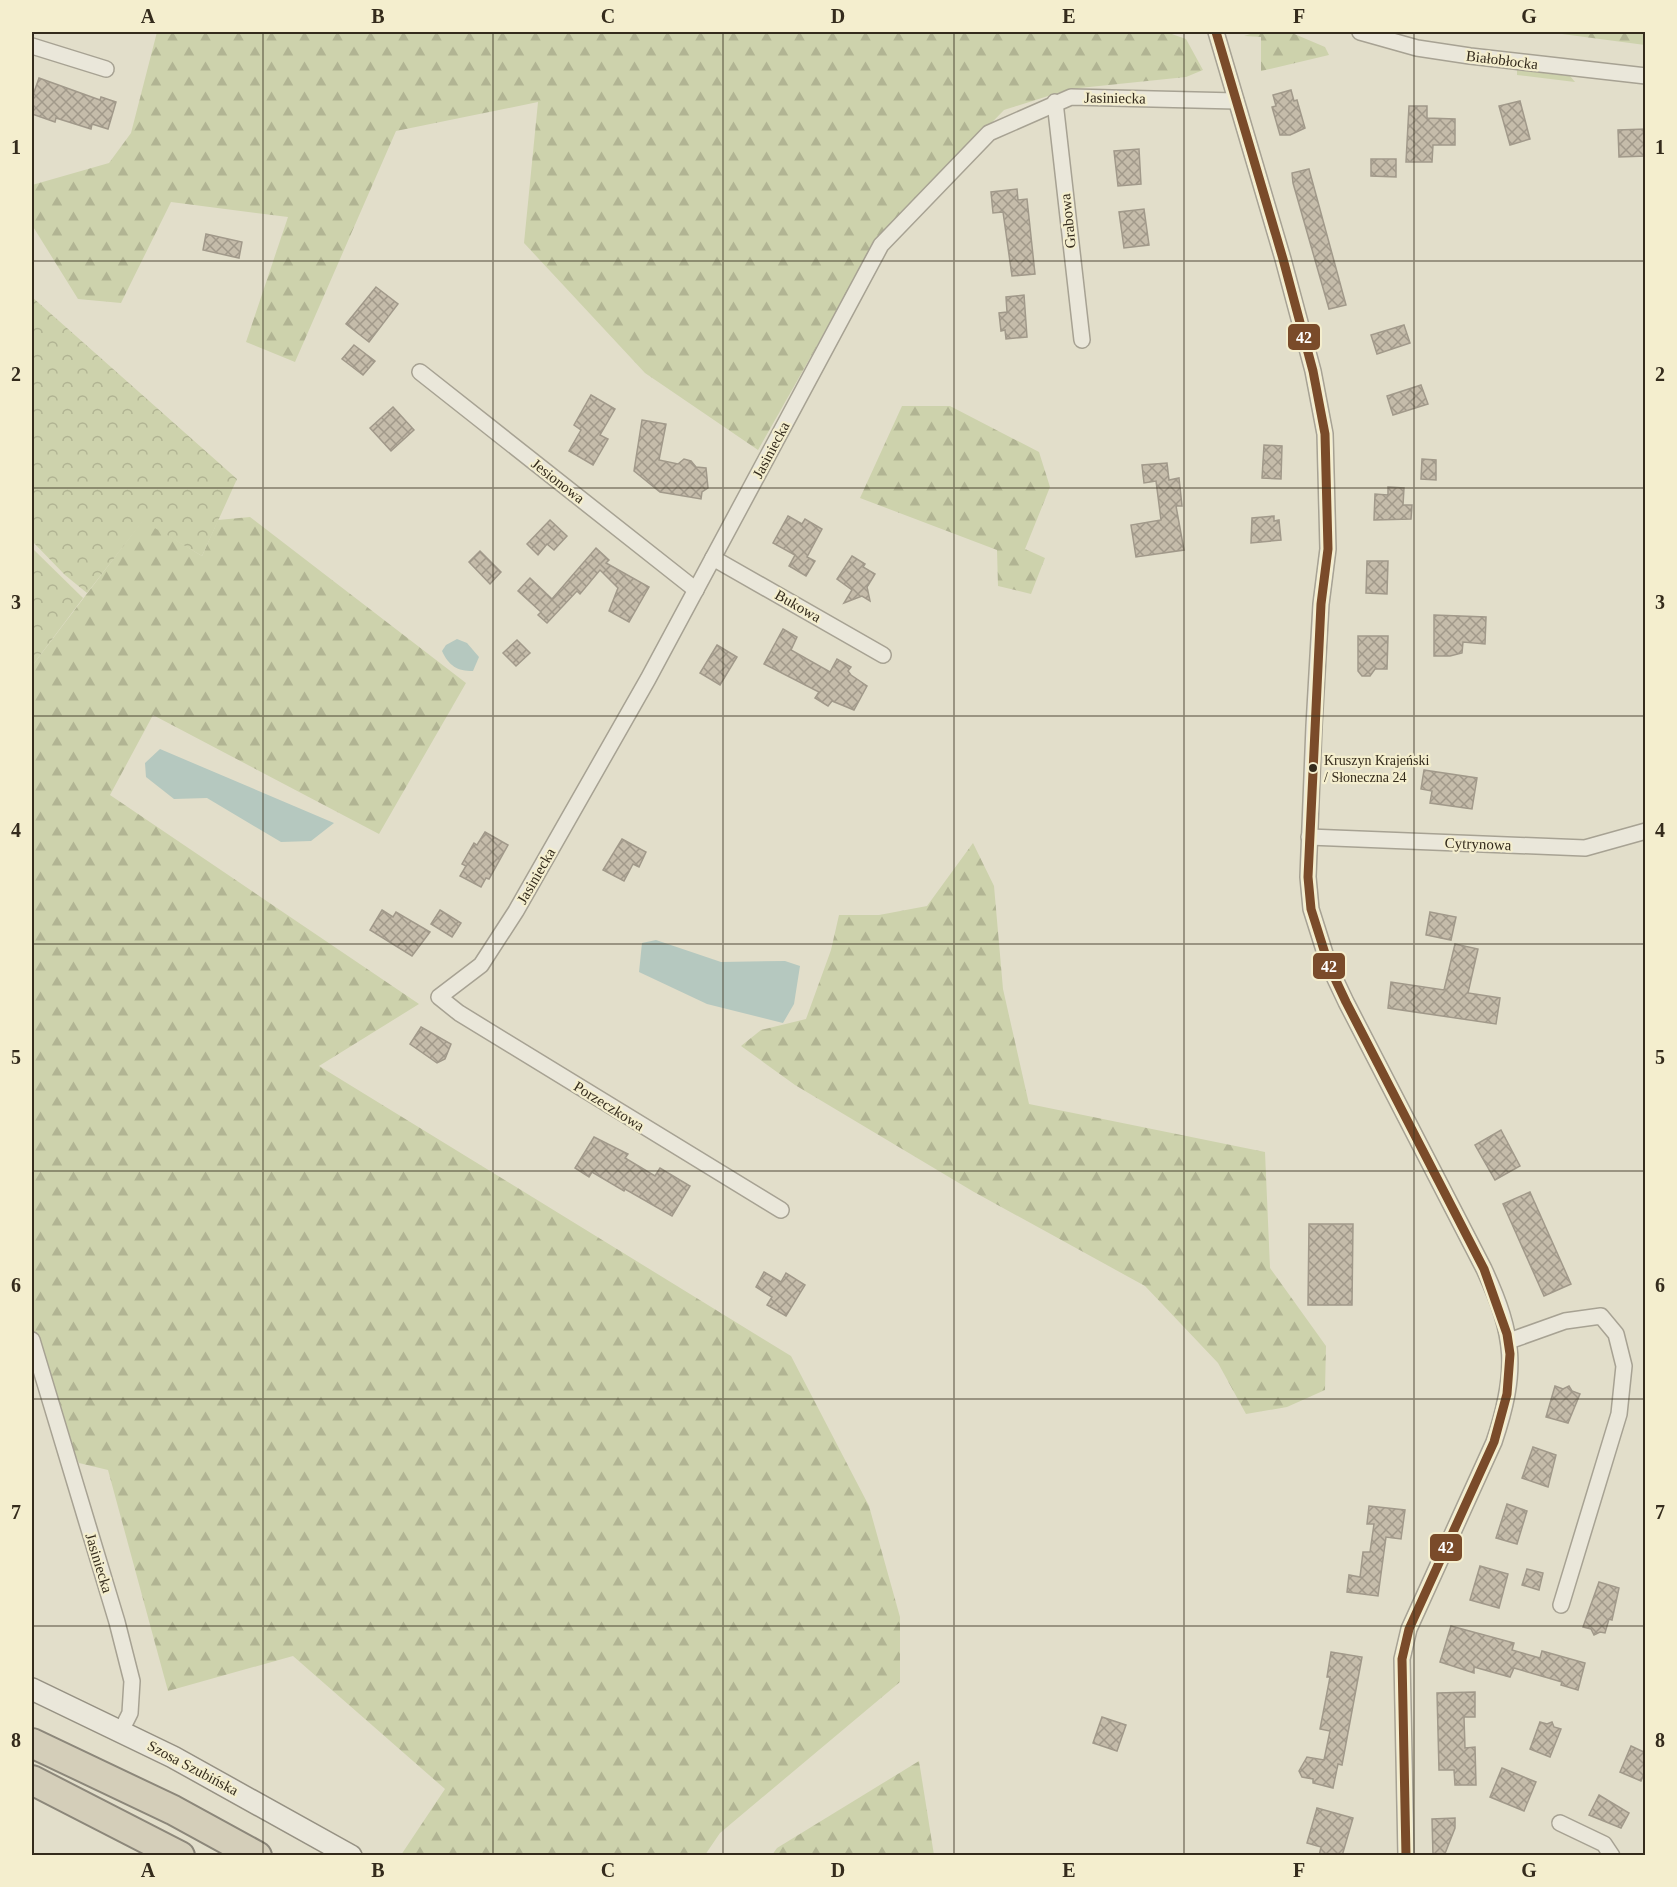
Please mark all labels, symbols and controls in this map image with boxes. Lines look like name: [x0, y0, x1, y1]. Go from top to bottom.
text: A: [141, 5, 156, 27]
text: B: [371, 5, 385, 27]
text: C: [601, 5, 615, 27]
text: D: [831, 5, 845, 27]
text: E: [1062, 5, 1076, 27]
text: F: [1293, 5, 1305, 27]
text: G: [1521, 5, 1537, 27]
street label: Białobłocka: [1465, 48, 1539, 72]
street label: Jasiniecka: [1084, 89, 1146, 107]
text: 1: [11, 136, 21, 158]
text: 1: [1655, 136, 1665, 158]
street label: Grabowa: [1057, 192, 1079, 249]
line badge: 42: [1287, 323, 1321, 351]
text: 42: [1296, 329, 1312, 346]
text: 2: [11, 363, 21, 385]
text: 2: [1655, 363, 1665, 385]
street label: Jasiniecka: [749, 419, 793, 481]
street label: Jesionowa: [528, 455, 588, 507]
street label: Bukowa: [772, 587, 824, 626]
text: 3: [11, 591, 21, 613]
text: 3: [1655, 591, 1665, 613]
place label: Kruszyn Krajeński / Słoneczna 24: [1324, 753, 1429, 785]
marker: Kruszyn Krajeński / Słoneczna 24: [1307, 762, 1319, 774]
text: 4: [11, 819, 21, 841]
text: 4: [1655, 819, 1665, 841]
street label: Cytrynowa: [1444, 835, 1512, 853]
street label: Jasiniecka: [514, 845, 559, 907]
line badge: 42: [1312, 952, 1346, 980]
text: 42: [1321, 958, 1337, 975]
text: 5: [11, 1046, 21, 1068]
text: 5: [1655, 1046, 1665, 1068]
street label: Porzeczkowa: [571, 1078, 647, 1134]
text: 6: [11, 1274, 21, 1296]
text: 6: [1655, 1274, 1665, 1296]
text: 7: [11, 1501, 21, 1523]
text: 7: [1655, 1501, 1665, 1523]
street label: Jasiniecka: [82, 1531, 116, 1595]
line badge: 42: [1429, 1533, 1463, 1562]
text: 42: [1438, 1539, 1454, 1556]
text: 8: [11, 1729, 21, 1751]
text: 8: [1655, 1729, 1665, 1751]
street label: Szosa Szubińska: [145, 1737, 241, 1799]
text: A: [141, 1859, 156, 1881]
text: B: [371, 1859, 385, 1881]
text: C: [601, 1859, 615, 1881]
text: D: [831, 1859, 845, 1881]
text: E: [1062, 1859, 1076, 1881]
text: F: [1293, 1859, 1305, 1881]
text: G: [1521, 1859, 1537, 1881]

